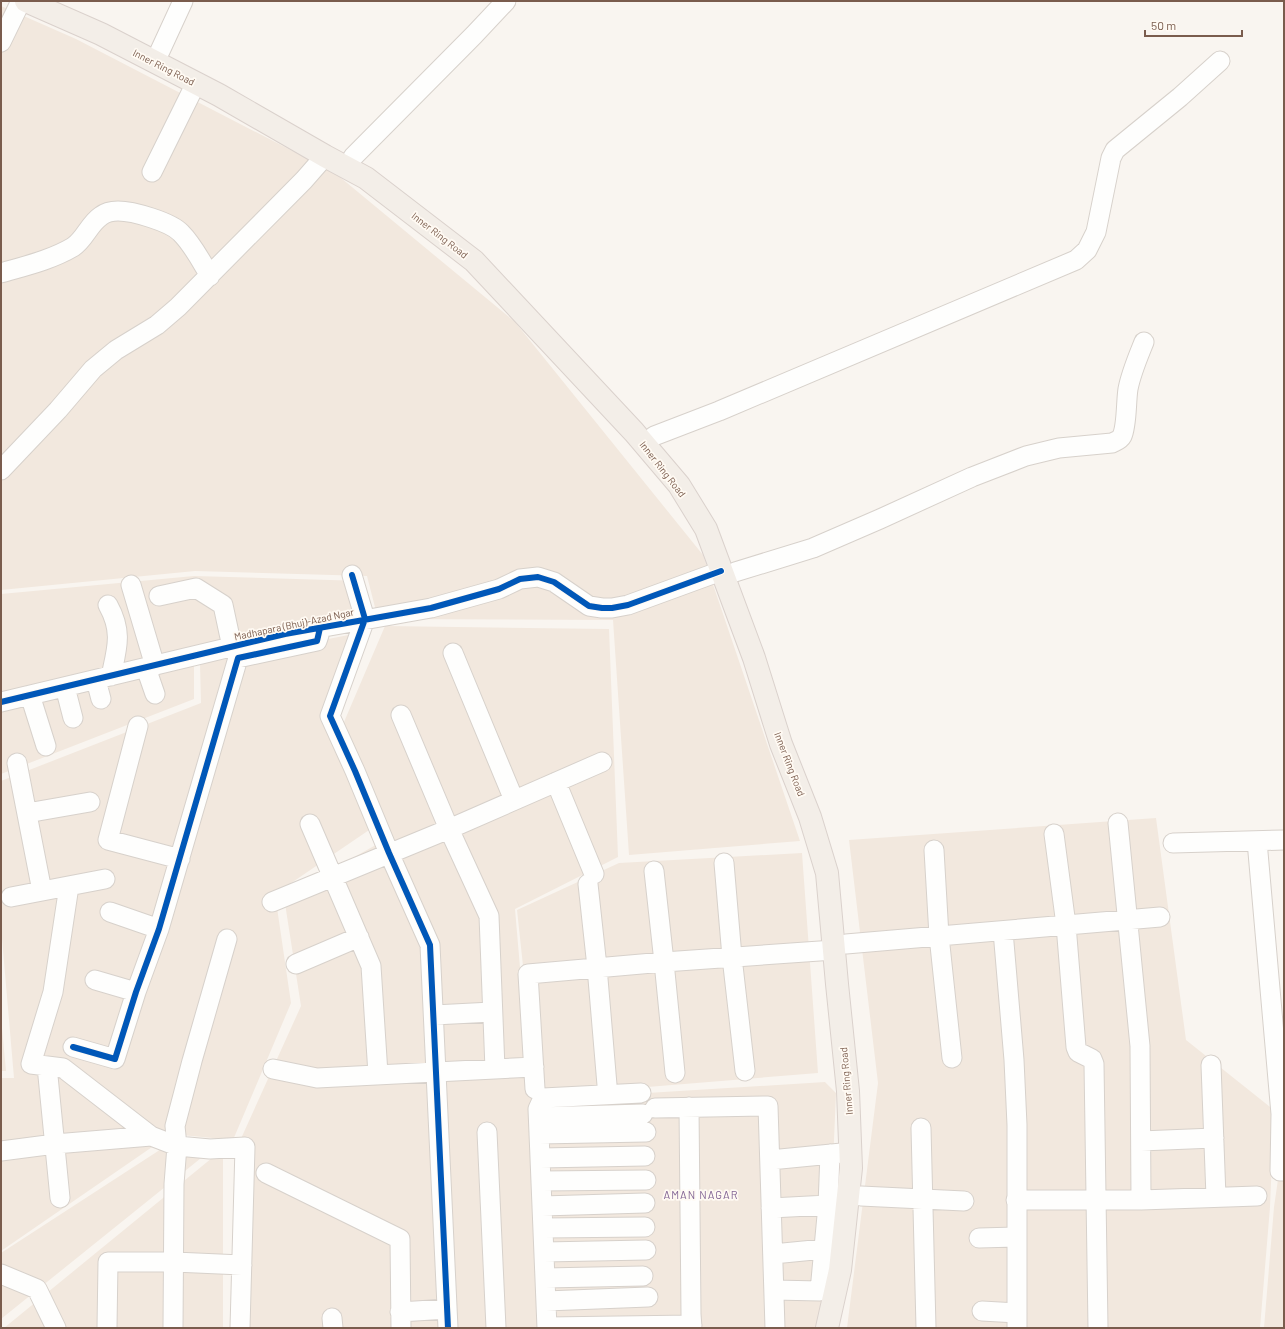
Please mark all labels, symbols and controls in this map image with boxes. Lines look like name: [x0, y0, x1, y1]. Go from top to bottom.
scale bar: [1145, 12, 1242, 38]
text: 50 m: [1151, 18, 1176, 32]
street label: Inner Ring Road: [131, 46, 197, 88]
street label: Inner Ring Road: [410, 209, 470, 261]
street label: Inner Ring Road: [637, 439, 689, 499]
street label: Madhapara (Bhuj)-Azad Ngar: [233, 605, 355, 643]
street label: Inner Ring Road: [772, 730, 808, 798]
street label: Inner Ring Road: [837, 1047, 855, 1115]
district label: AMAN NAGAR: [664, 1188, 738, 1201]

